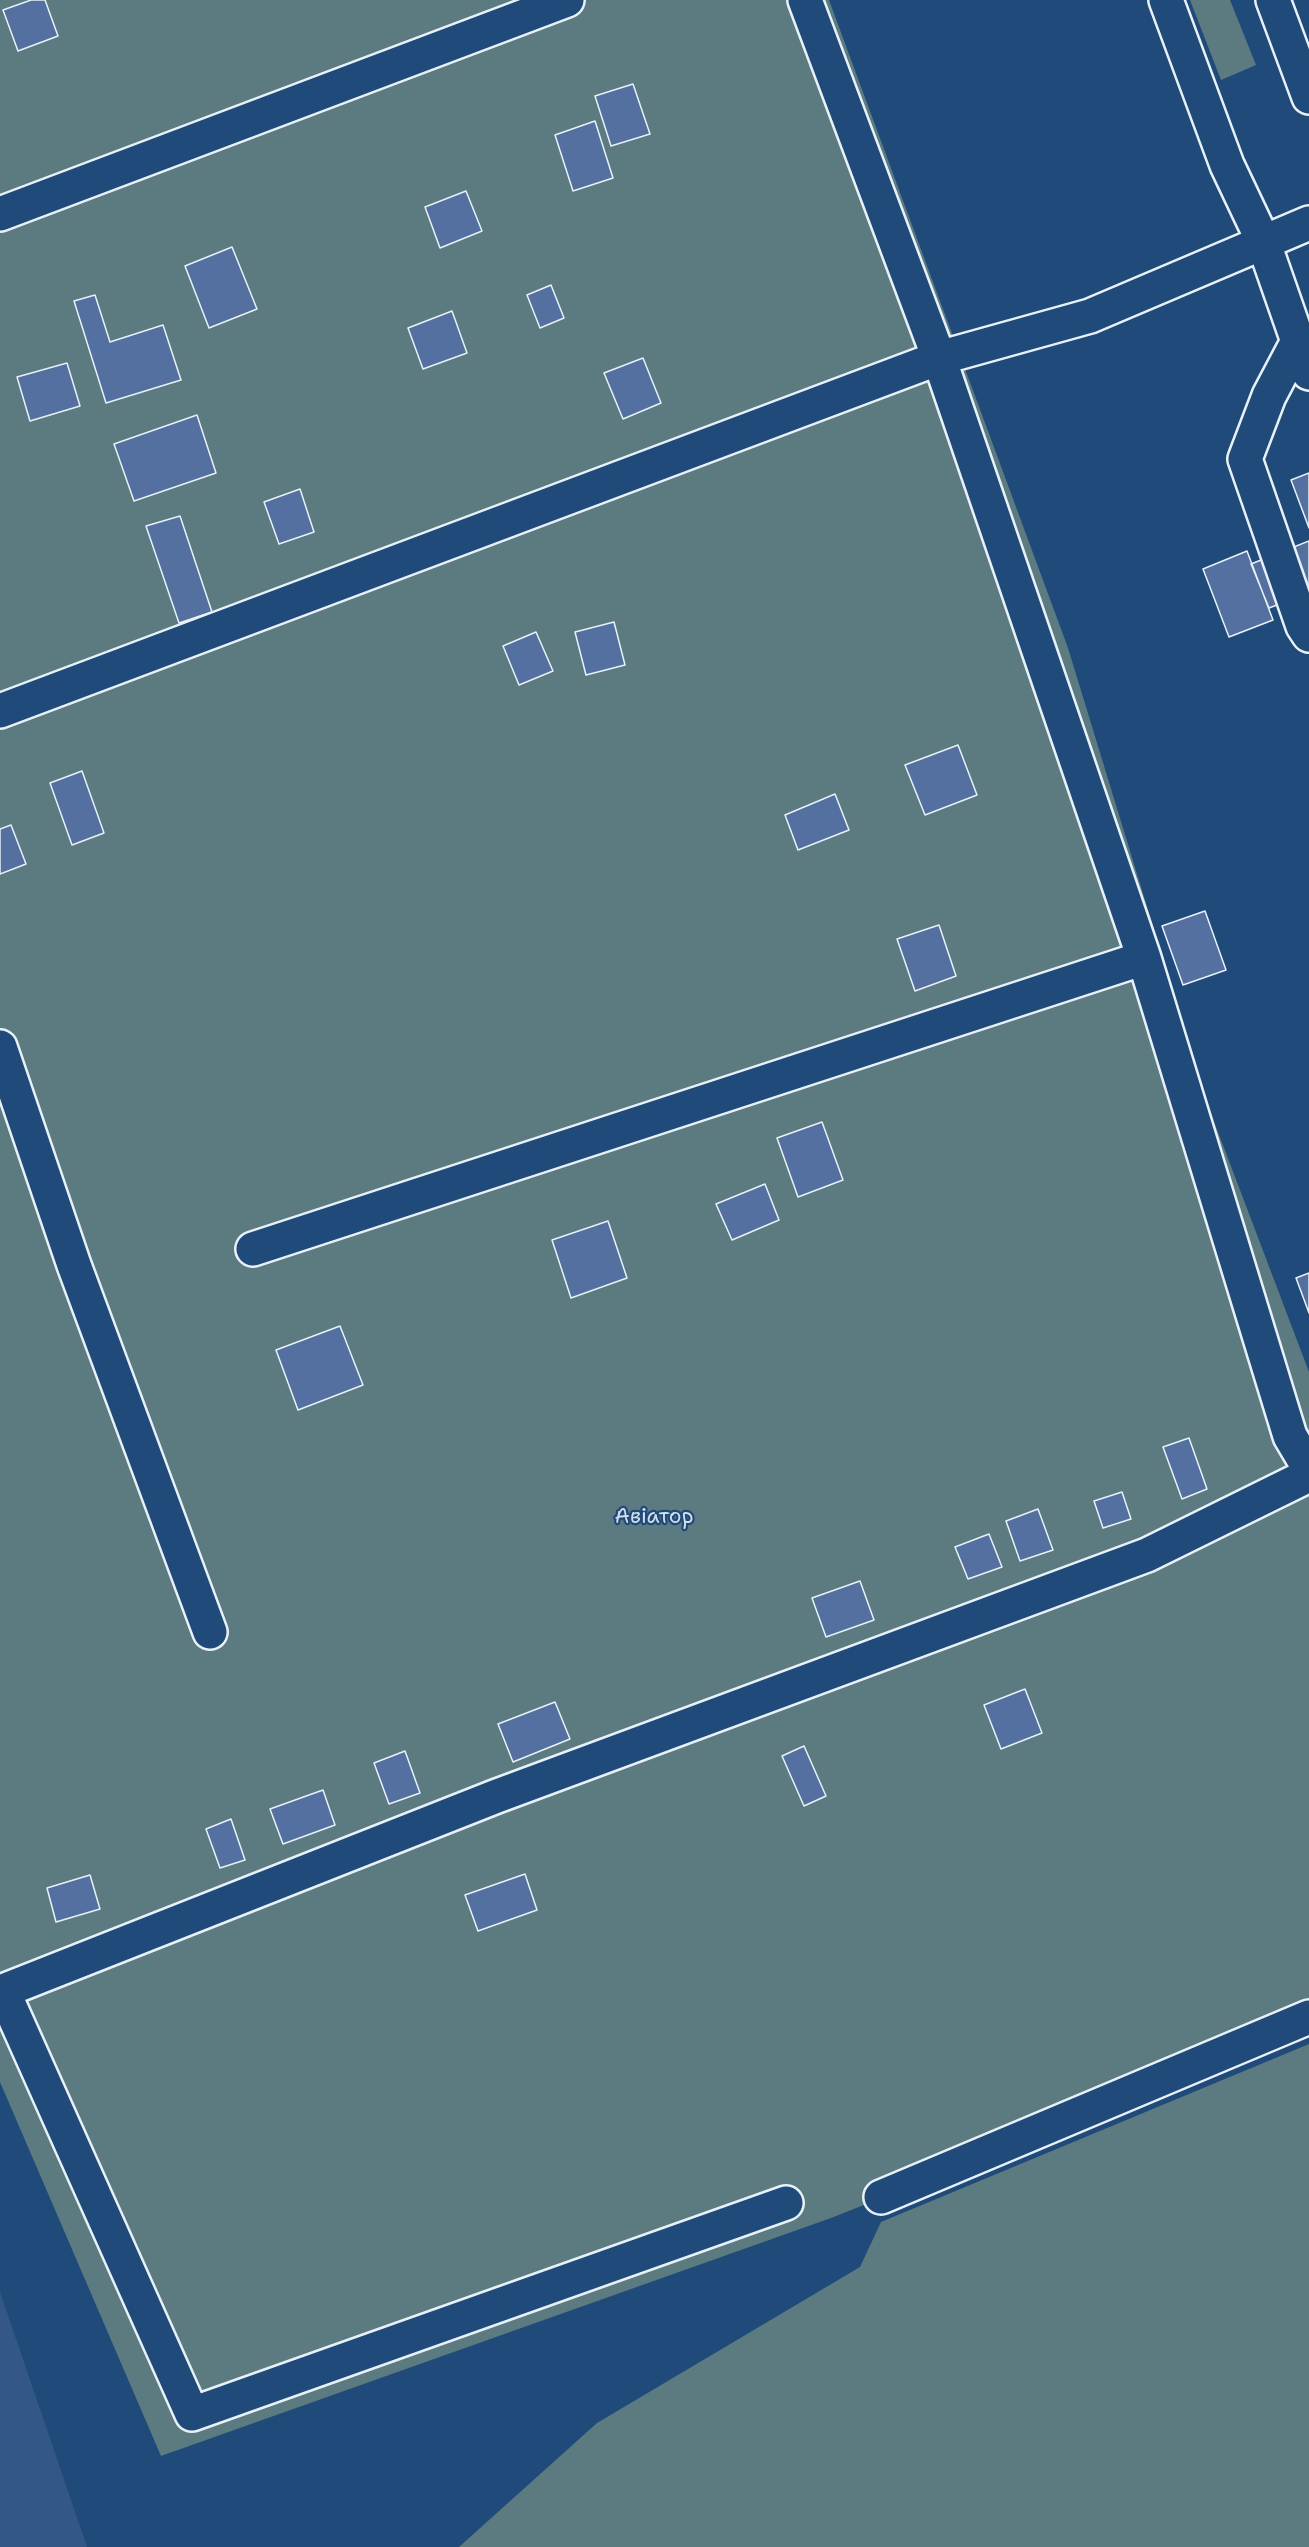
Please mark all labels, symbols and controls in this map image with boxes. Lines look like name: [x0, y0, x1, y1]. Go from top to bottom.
park label: Авіатор: [615, 1505, 693, 1531]

